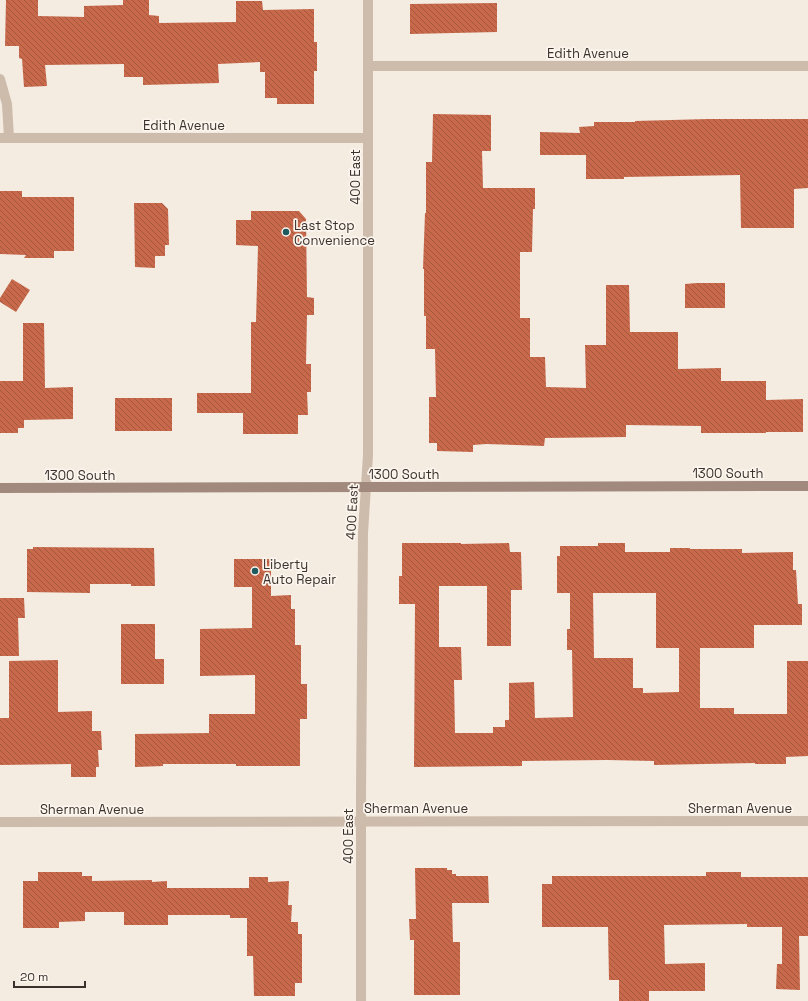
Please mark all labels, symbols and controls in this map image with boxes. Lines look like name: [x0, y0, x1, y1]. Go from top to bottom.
street label: Edith Avenue: [547, 45, 629, 62]
street label: Edith Avenue: [143, 117, 225, 134]
street label: 400 East: [347, 149, 364, 205]
place label: Last Stop Convenience: [294, 217, 375, 249]
marker: Last Stop Convenience: [281, 227, 291, 237]
street label: 1300 South: [692, 465, 764, 482]
street label: 1300 South: [368, 466, 440, 483]
street label: 1300 South: [44, 467, 116, 484]
street label: 400 East: [342, 484, 362, 540]
place label: Liberty Auto Repair: [263, 556, 336, 588]
marker: Liberty Auto Repair: [250, 566, 260, 576]
street label: Sherman Avenue: [364, 800, 468, 817]
street label: Sherman Avenue: [688, 800, 792, 817]
street label: Sherman Avenue: [40, 801, 144, 818]
street label: 400 East: [340, 808, 357, 864]
scale bar: [14, 963, 85, 989]
text: 20 m: [20, 969, 48, 985]

